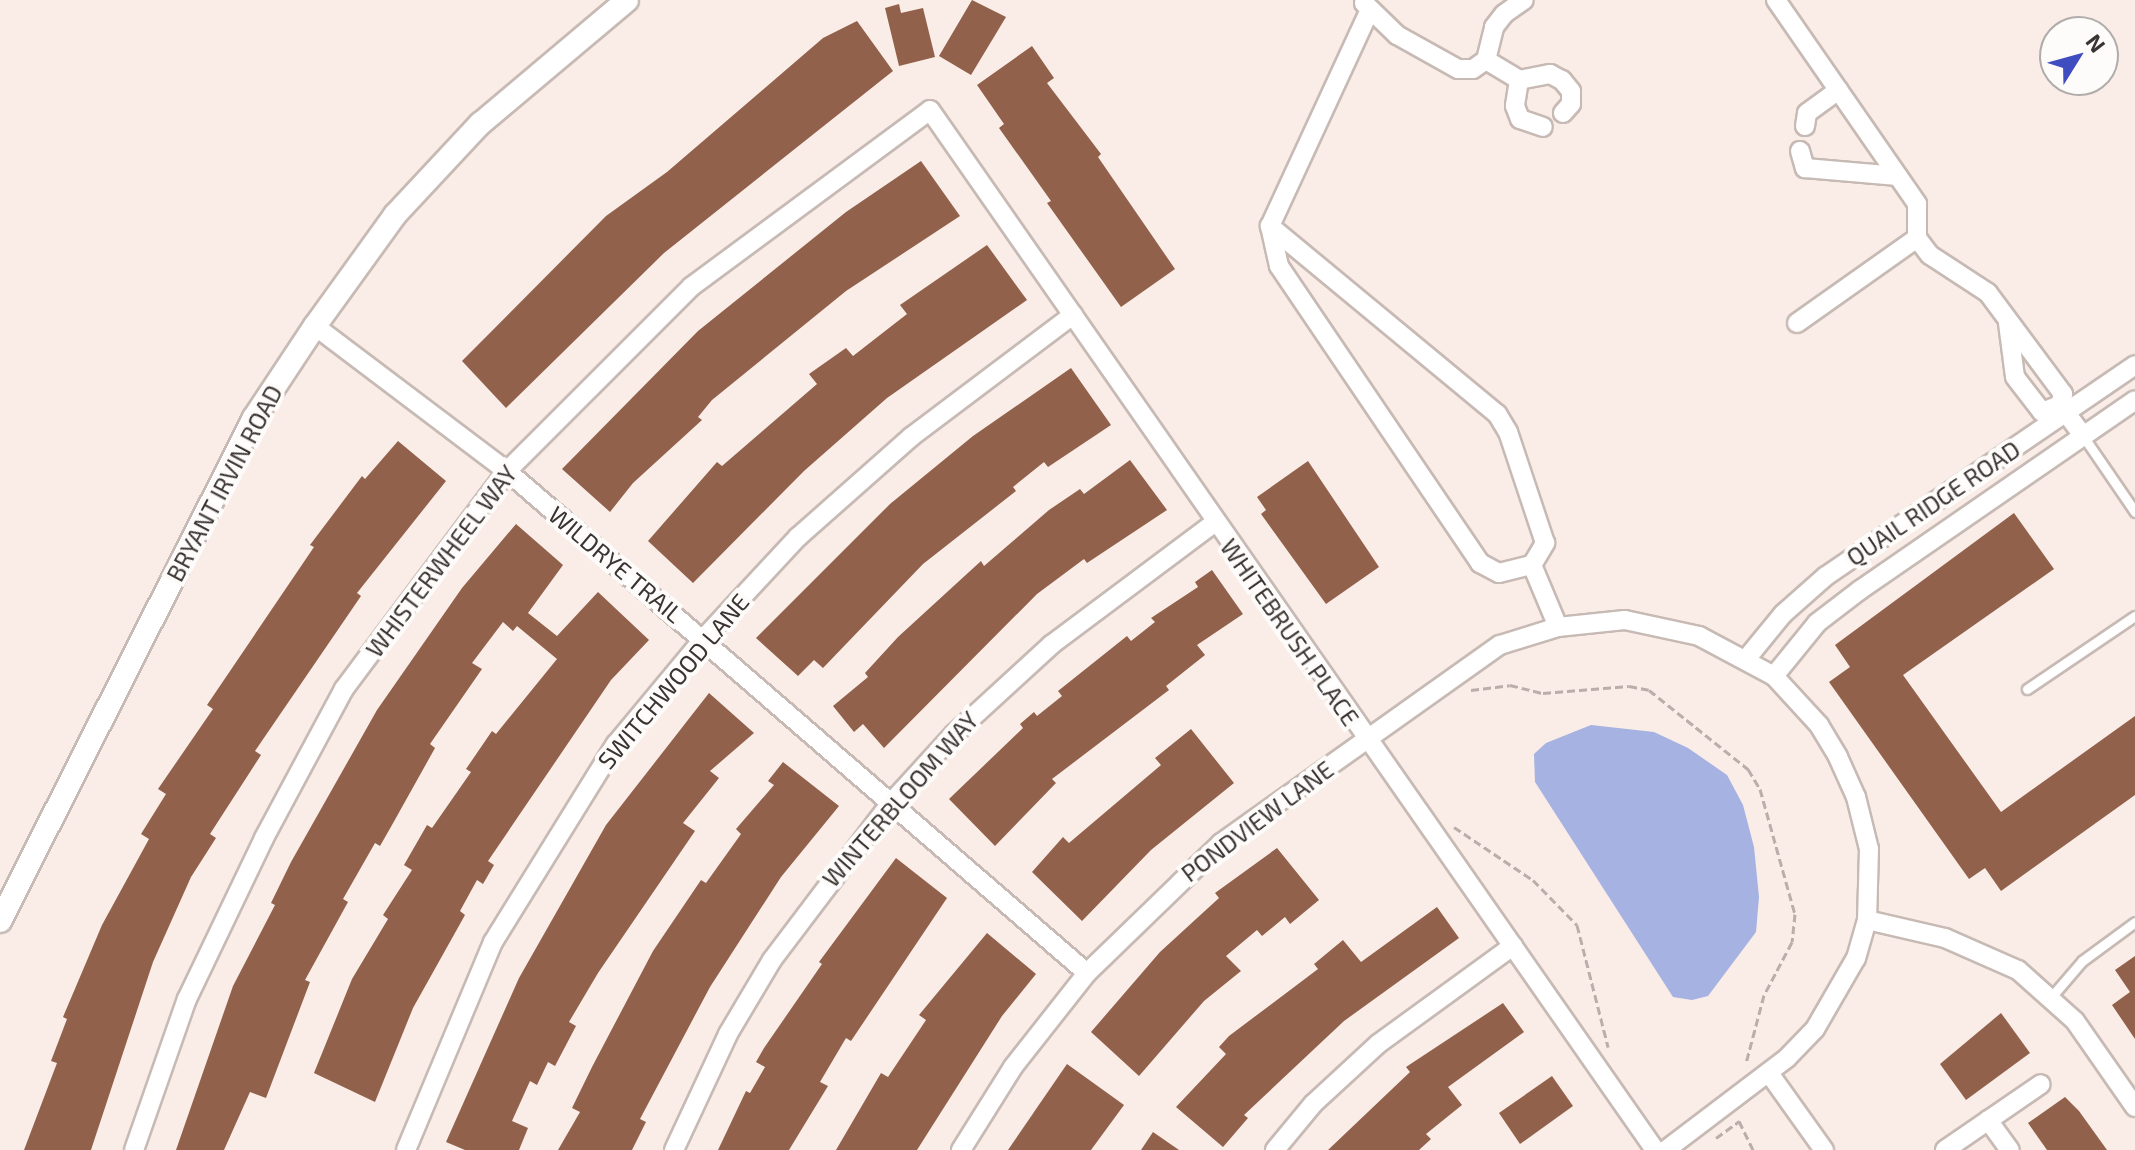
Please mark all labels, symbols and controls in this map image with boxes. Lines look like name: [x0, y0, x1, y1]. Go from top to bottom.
north arrow: [2039, 16, 2119, 96]
text: N: [2081, 29, 2112, 57]
street label: BRYANT IRVIN ROAD: [160, 380, 288, 586]
street label: QUAIL RIDGE ROAD: [1841, 434, 2025, 572]
street label: WHISTERWHEEL WAY: [359, 459, 523, 663]
street label: WILDRYE TRAIL: [543, 499, 689, 629]
street label: WHITEBRUSH PLACE: [1215, 533, 1365, 731]
street label: SWITCHWOOD LANE: [591, 588, 755, 774]
street label: WINTERBLOOM WAY: [816, 705, 984, 893]
street label: PONDVIEW LANE: [1175, 754, 1339, 888]

